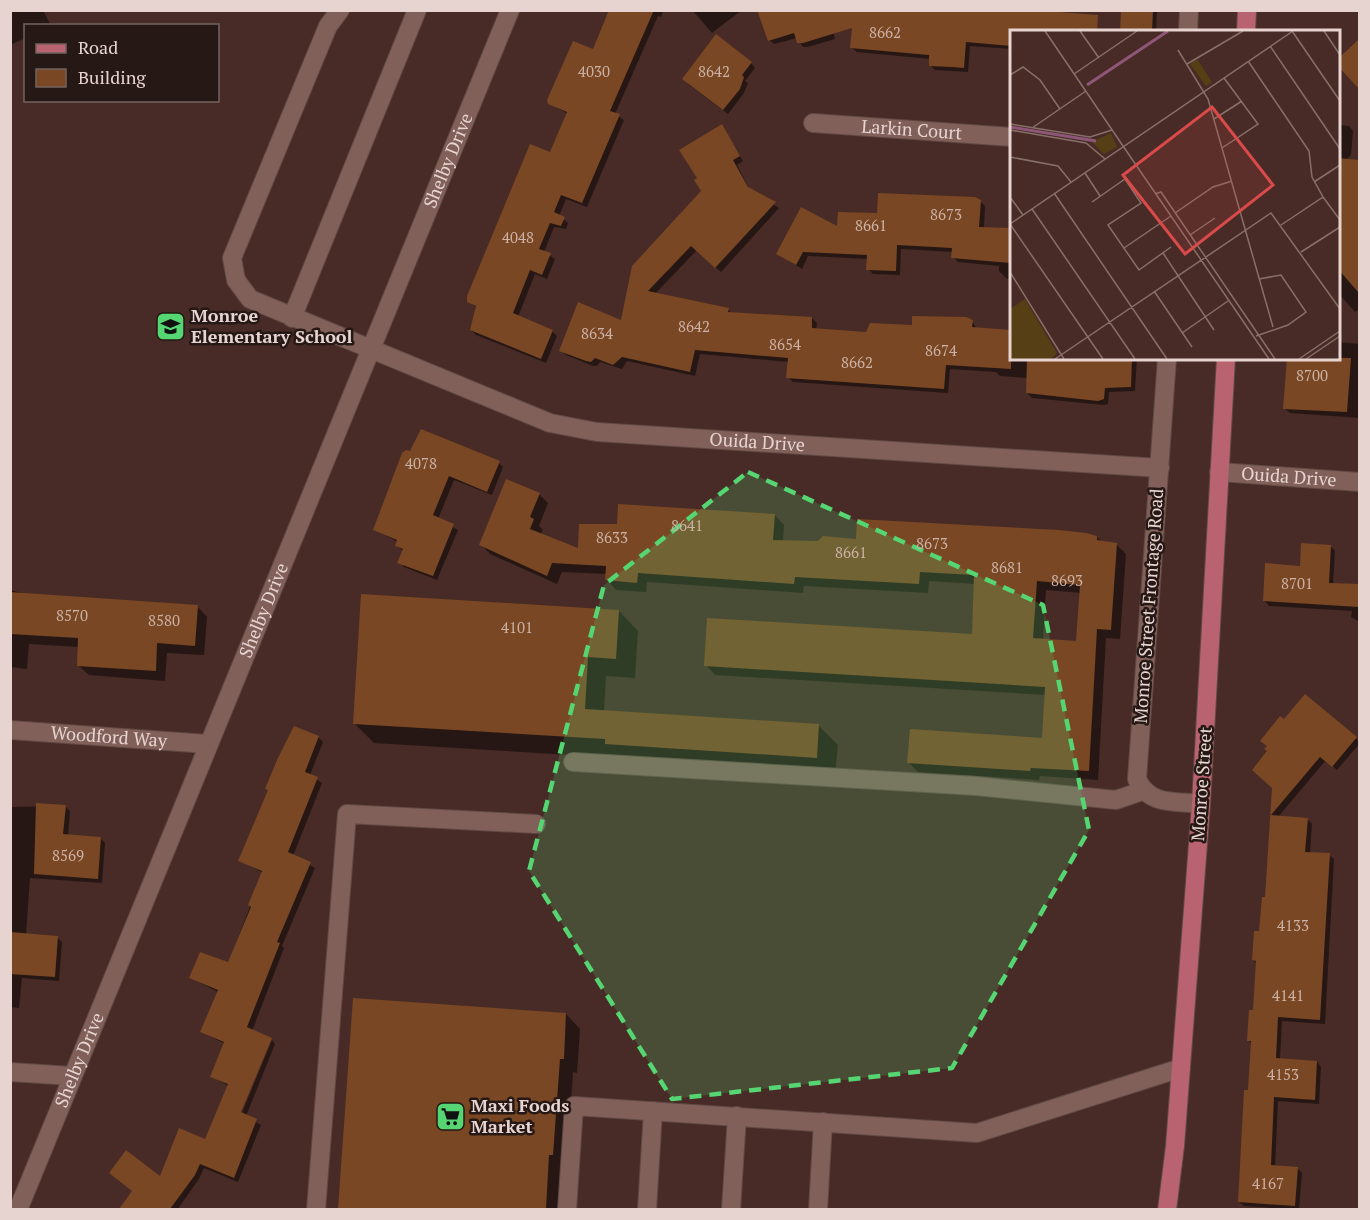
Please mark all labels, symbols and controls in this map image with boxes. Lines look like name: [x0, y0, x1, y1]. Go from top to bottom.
house number: 8662: [869, 22, 901, 42]
legend: [24, 24, 219, 102]
inset map: [1010, 30, 1340, 360]
text: Road: [78, 35, 118, 59]
house number: 4030: [578, 61, 610, 81]
house number: 8642: [698, 61, 730, 81]
text: Building: [78, 65, 146, 89]
street label: Shelby Drive: [417, 109, 477, 212]
street label: Larkin Court: [861, 113, 963, 144]
house number: 8673: [930, 204, 962, 224]
house number: 8661: [855, 215, 887, 235]
house number: 4048: [502, 227, 534, 247]
place label: Monroe Elementary School: [191, 303, 353, 348]
school or university icon: Monroe Elementary School: [154, 310, 186, 342]
house number: 8642: [678, 316, 710, 336]
house number: 8634: [581, 323, 613, 343]
house number: 8654: [769, 334, 801, 354]
house number: 8674: [925, 340, 957, 360]
house number: 8662: [841, 352, 873, 372]
house number: 8700: [1296, 365, 1328, 385]
street label: Ouida Drive: [709, 426, 806, 456]
house number: 4078: [405, 453, 437, 473]
street label: Ouida Drive: [1240, 461, 1337, 491]
street label: Monroe Street Frontage Road: [1128, 488, 1168, 724]
house number: 8641: [671, 515, 703, 535]
house number: 8633: [596, 527, 628, 547]
house number: 8673: [916, 533, 948, 553]
house number: 8661: [835, 542, 867, 562]
house number: 8681: [991, 557, 1023, 577]
street label: Shelby Drive: [233, 559, 293, 661]
house number: 8693: [1051, 570, 1083, 590]
house number: 8701: [1281, 573, 1313, 593]
house number: 8570: [56, 605, 88, 625]
house number: 8580: [148, 610, 180, 630]
house number: 4101: [501, 617, 533, 637]
street label: Woodford Way: [50, 720, 169, 752]
street label: Monroe Street: [1185, 726, 1217, 842]
house number: 8569: [52, 845, 84, 865]
house number: 4133: [1277, 915, 1309, 935]
house number: 4141: [1272, 985, 1304, 1005]
street label: Shelby Drive: [48, 1009, 109, 1111]
house number: 4153: [1267, 1064, 1299, 1084]
place label: Maxi Foods Market: [471, 1093, 569, 1138]
supermarket icon: Maxi Foods Market: [434, 1100, 466, 1132]
house number: 4167: [1252, 1173, 1284, 1193]

